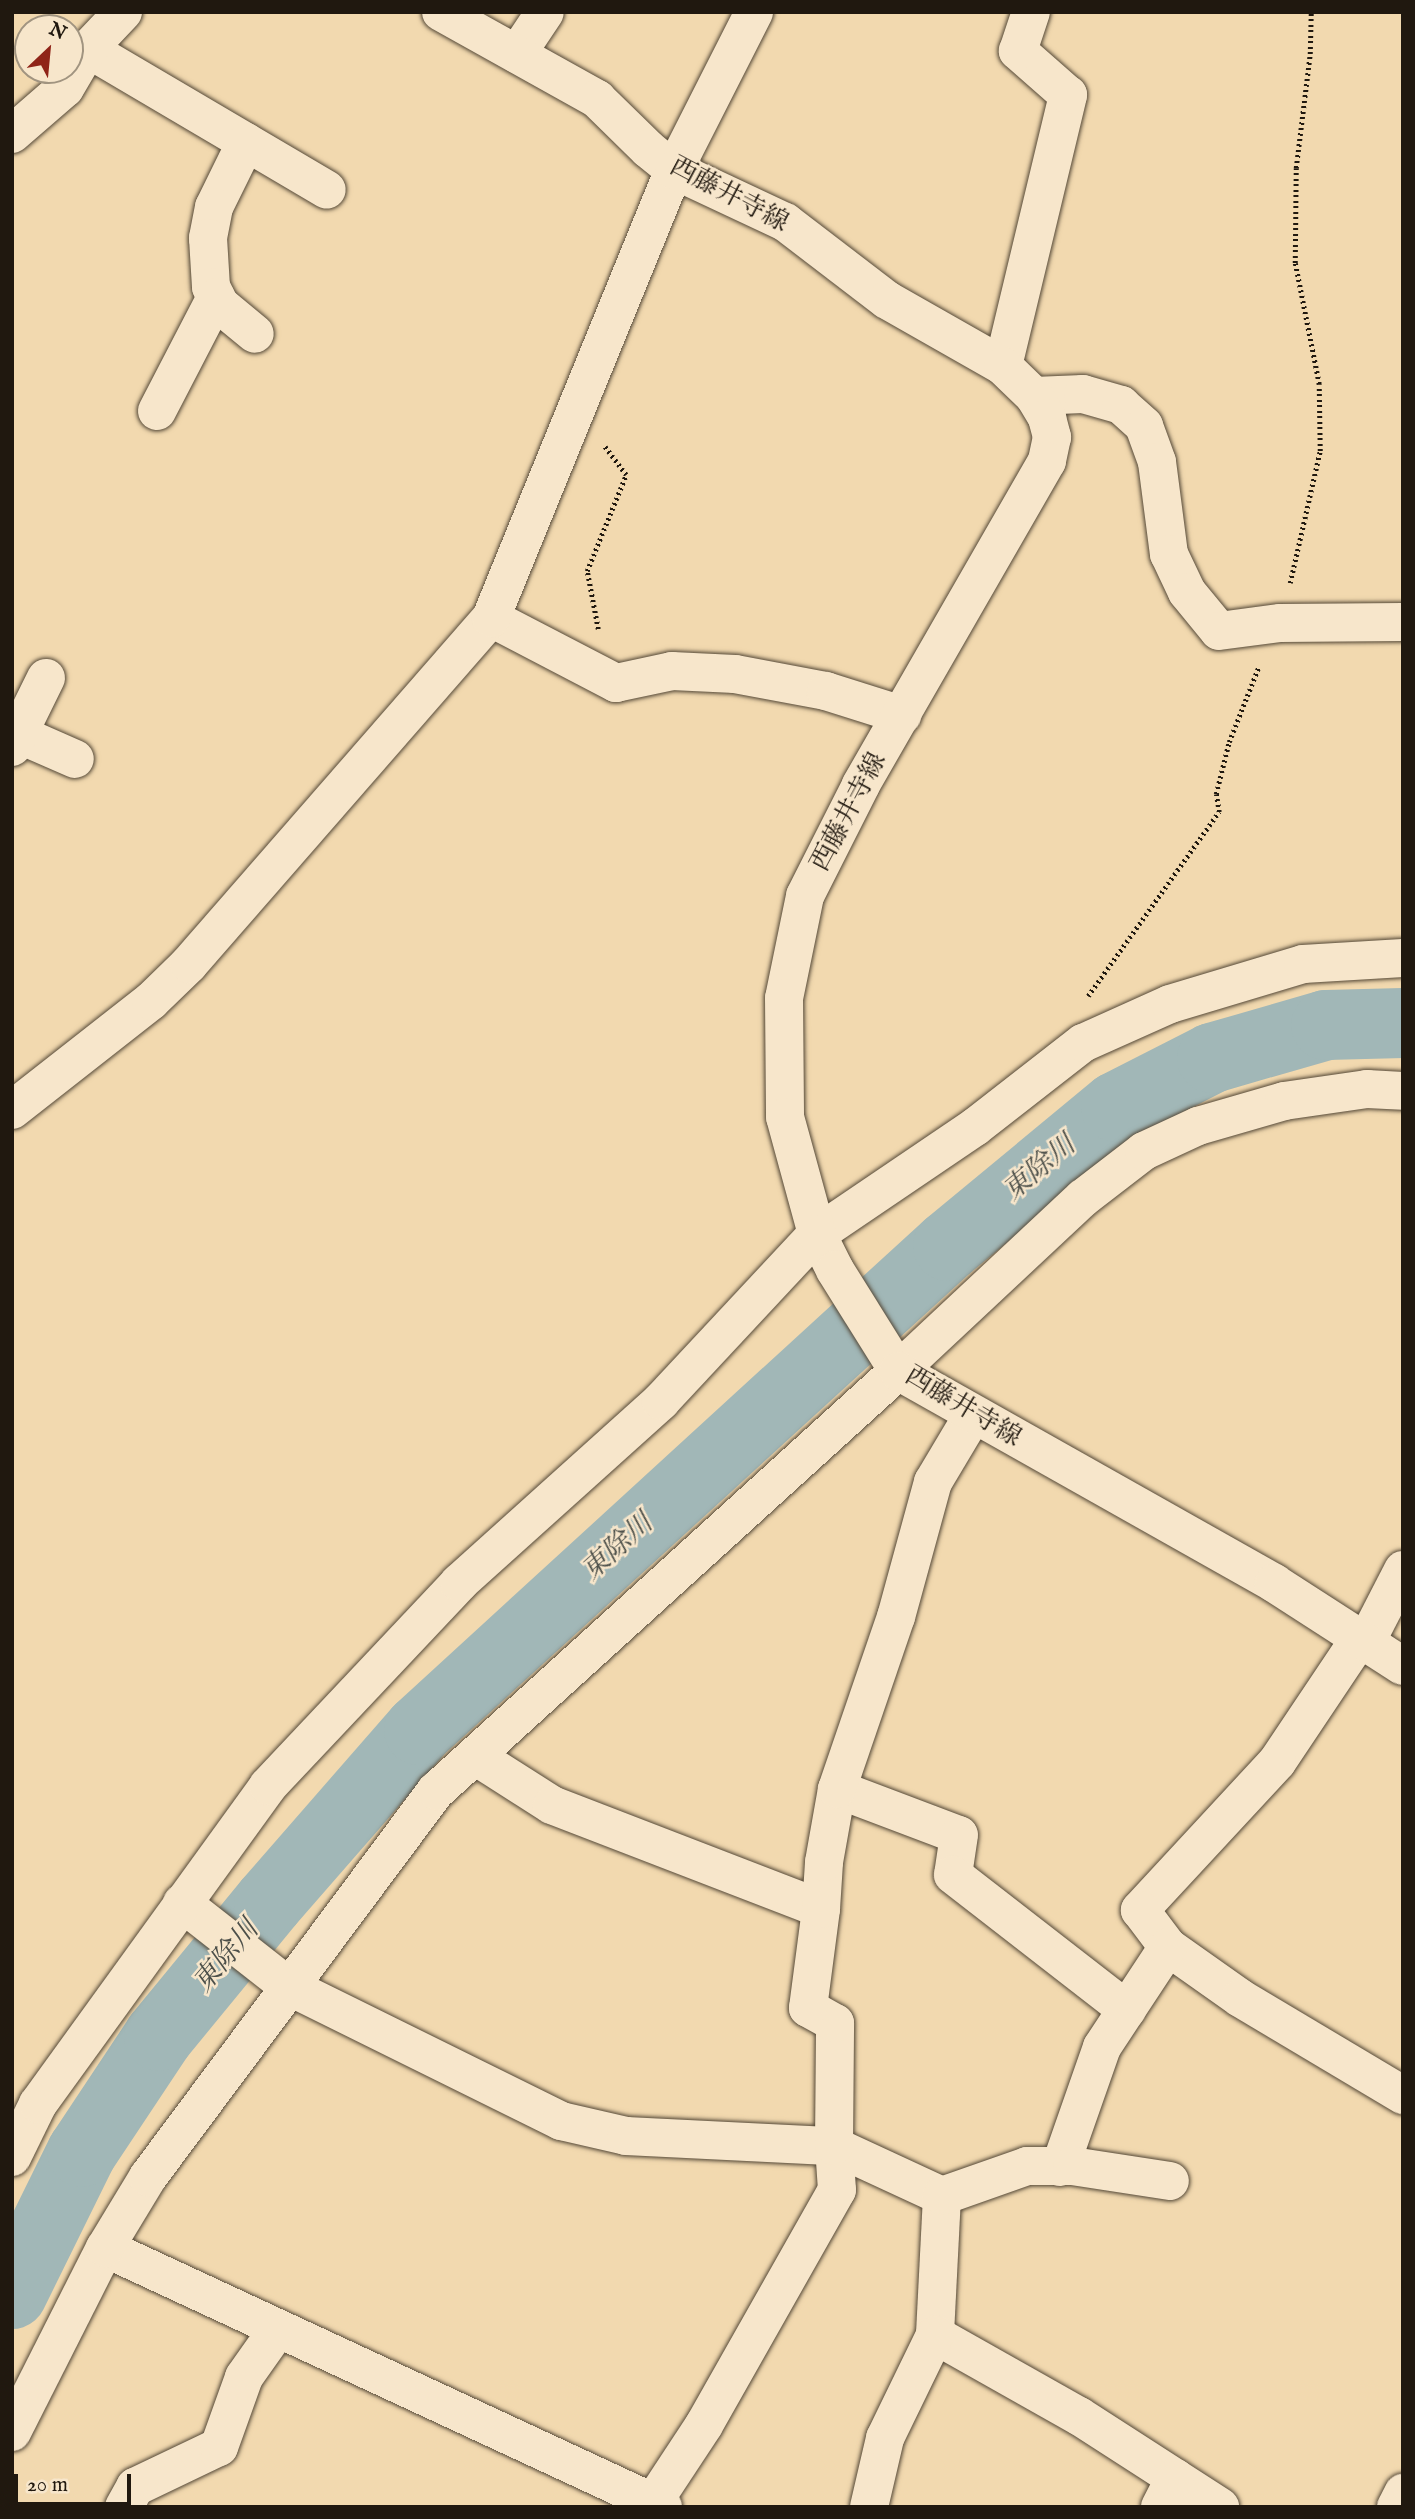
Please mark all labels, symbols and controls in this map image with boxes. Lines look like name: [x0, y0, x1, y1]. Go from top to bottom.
north arrow: [14, 14, 84, 84]
text: N: [45, 18, 70, 46]
street label: 西藤井寺線: [664, 151, 794, 239]
street label: 西藤井寺線: [805, 747, 893, 877]
water label: 東除川: [997, 1129, 1083, 1209]
street label: 西藤井寺線: [899, 1360, 1027, 1454]
water label: 東除川: [576, 1507, 660, 1589]
water label: 東除川: [187, 1914, 267, 2000]
scale bar: [18, 2460, 135, 2504]
text: 20 m: [27, 2472, 68, 2499]

